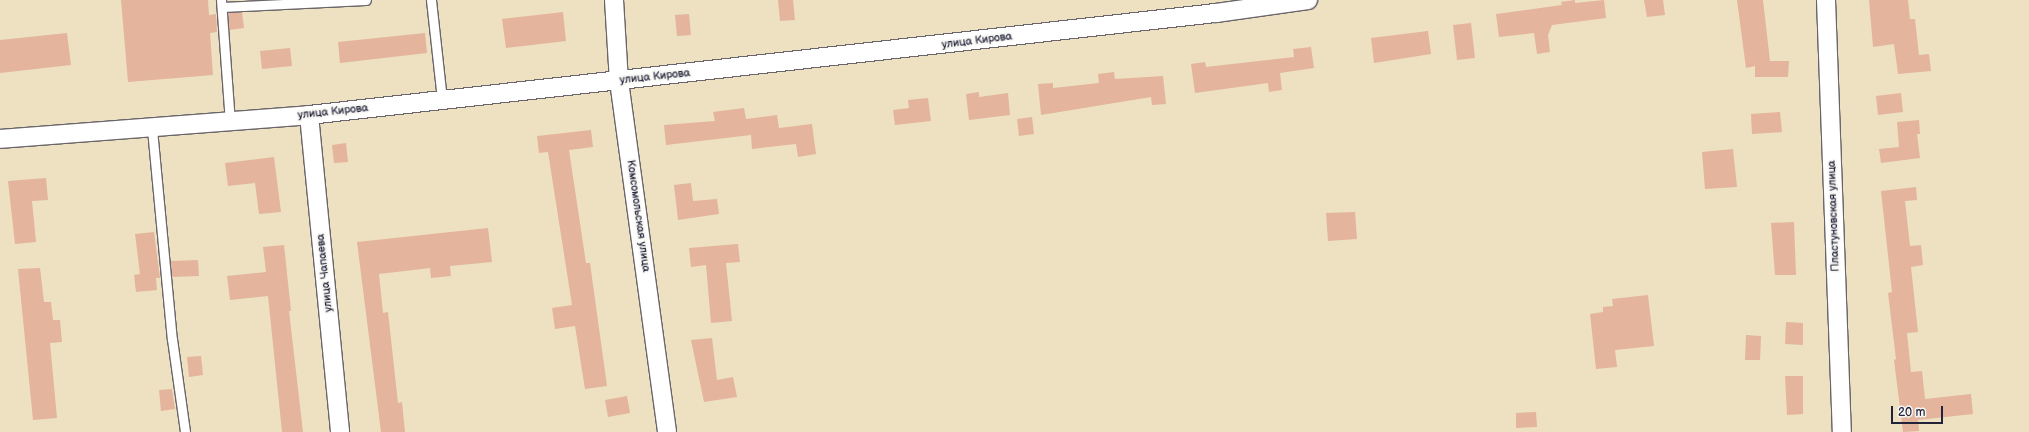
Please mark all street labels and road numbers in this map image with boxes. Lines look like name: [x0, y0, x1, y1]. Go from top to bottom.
street label: улица Кирова: [941, 30, 1013, 52]
street label: улица Кирова: [619, 67, 691, 87]
street label: улица Кирова: [297, 102, 369, 122]
street label: Комсомольская улица: [624, 159, 652, 273]
street label: Пластуновская улица: [1825, 160, 1843, 272]
street label: улица Чапаева: [314, 233, 336, 313]

